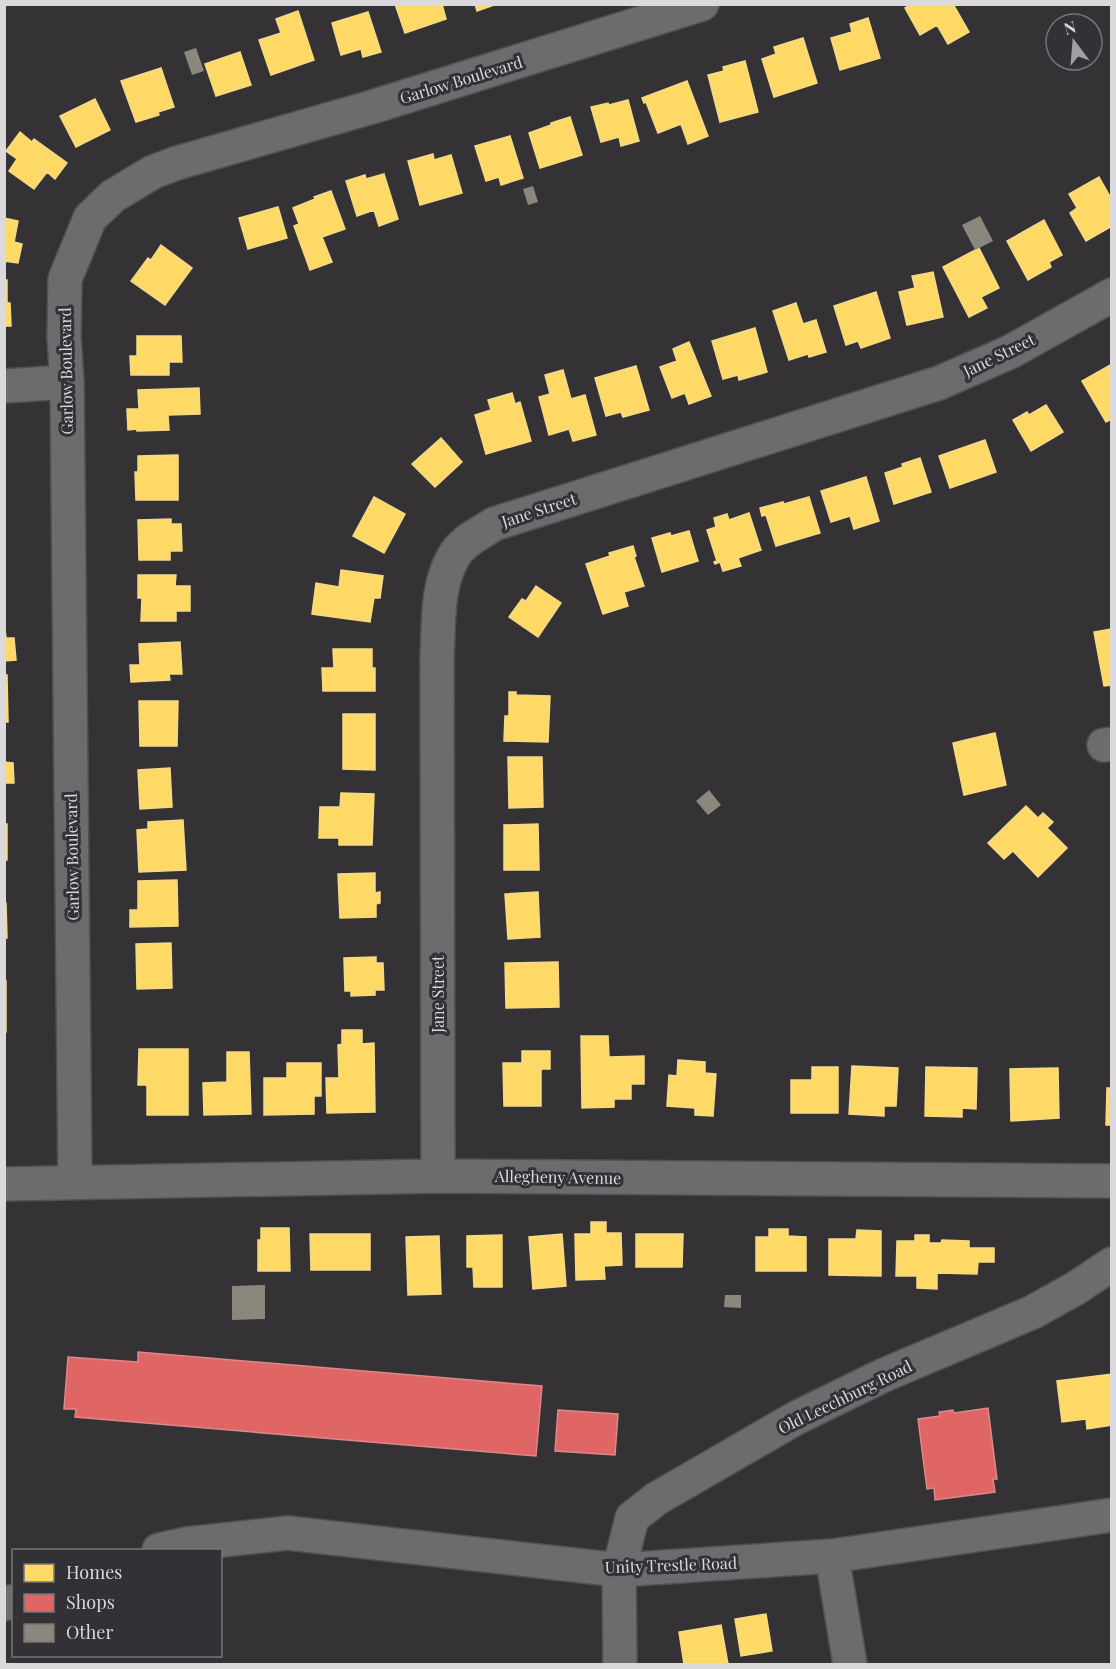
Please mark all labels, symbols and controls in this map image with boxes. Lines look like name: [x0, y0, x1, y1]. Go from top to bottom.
north arrow: [1044, 12, 1104, 72]
text: N: [1061, 15, 1079, 39]
street label: Garlow Boulevard: [397, 51, 525, 108]
street label: Garlow Boulevard: [54, 307, 77, 435]
street label: Jane Street: [958, 328, 1038, 381]
street label: Jane Street: [498, 487, 579, 532]
street label: Garlow Boulevard: [60, 793, 83, 921]
street label: Jane Street: [427, 955, 448, 1034]
street label: Allegheny Avenue: [494, 1165, 621, 1188]
street label: Old Leechburg Road: [774, 1355, 915, 1438]
legend: [12, 1549, 222, 1657]
street label: Unity Trestle Road: [604, 1552, 737, 1577]
text: Homes: [66, 1560, 122, 1584]
text: Shops: [66, 1590, 115, 1614]
text: Other: [66, 1620, 113, 1644]

